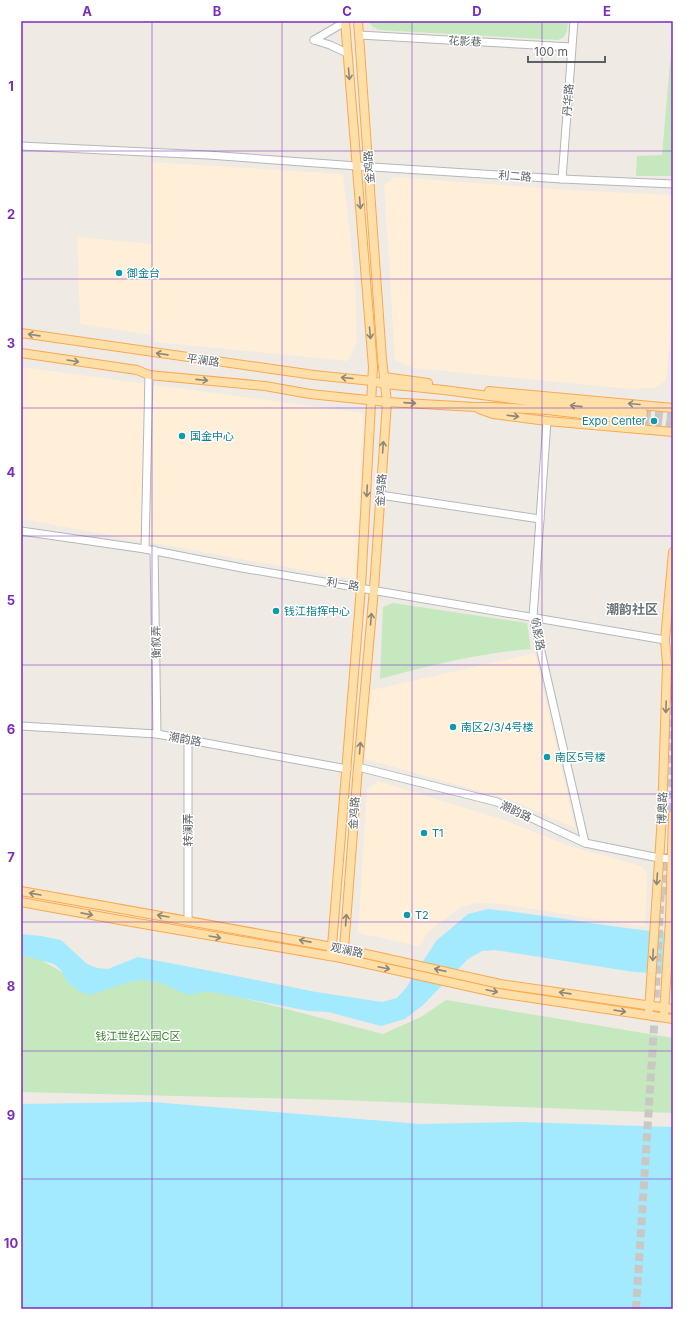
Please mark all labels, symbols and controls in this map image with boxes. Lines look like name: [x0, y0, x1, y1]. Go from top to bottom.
text: A: [82, 3, 92, 19]
text: B: [213, 3, 222, 19]
text: C: [342, 3, 352, 19]
text: D: [472, 3, 482, 19]
text: E: [603, 3, 611, 19]
street label: 花影巷: [448, 33, 482, 49]
scale bar: [528, 38, 605, 64]
text: 100 m: [534, 44, 568, 59]
one-way arrow: [345, 67, 353, 80]
text: 1: [8, 78, 14, 94]
street label: 丹华路: [560, 83, 576, 117]
street label: 金鸡路: [361, 150, 377, 184]
street label: 利二路: [498, 168, 532, 184]
one-way arrow: [356, 196, 363, 209]
text: 2: [7, 206, 15, 222]
place label: 御金台: [126, 266, 160, 280]
marker: 御金台: [114, 268, 124, 278]
one-way arrow: [367, 326, 374, 339]
one-way arrow: [28, 331, 41, 339]
text: 3: [7, 335, 15, 351]
one-way arrow: [156, 350, 169, 358]
street label: 平澜路: [186, 351, 220, 369]
one-way arrow: [66, 357, 79, 365]
one-way arrow: [341, 375, 354, 382]
one-way arrow: [195, 376, 208, 383]
one-way arrow: [403, 400, 416, 407]
one-way arrow: [628, 401, 641, 408]
one-way arrow: [570, 403, 583, 410]
one-way arrow: [506, 412, 519, 420]
place label: Expo Center: [582, 414, 646, 428]
marker: Expo Center: [649, 416, 659, 426]
place label: 国金中心: [190, 429, 234, 443]
marker: 国金中心: [177, 431, 187, 441]
one-way arrow: [380, 441, 387, 454]
text: 4: [7, 464, 16, 480]
street label: 金鸡路: [373, 473, 389, 507]
one-way arrow: [363, 484, 370, 497]
street label: 利一路: [326, 575, 360, 593]
text: 5: [7, 592, 15, 608]
district label: 潮韵社区: [606, 601, 658, 617]
place label: 钱江指挥中心: [284, 604, 350, 618]
marker: 钱江指挥中心: [271, 606, 281, 616]
one-way arrow: [367, 613, 375, 626]
street label: 帆影路: [528, 616, 548, 652]
street label: 衡叙弄: [149, 625, 163, 659]
one-way arrow: [662, 700, 669, 713]
place label: 南区2/3/4号楼: [461, 720, 534, 734]
text: 6: [7, 721, 15, 737]
marker: 南区2/3/4号楼: [448, 722, 458, 732]
street label: 潮韵路: [168, 729, 202, 749]
one-way arrow: [356, 742, 363, 755]
place label: 南区5号楼: [555, 750, 606, 764]
marker: 南区5号楼: [542, 752, 552, 762]
street label: 博奥路: [654, 791, 670, 825]
street label: 金鸡路: [346, 796, 362, 830]
street label: 潮韵路: [498, 798, 534, 824]
street label: 转澜弄: [181, 814, 195, 847]
place label: T1: [432, 826, 444, 840]
marker: T1: [419, 828, 429, 838]
text: 7: [7, 849, 15, 865]
one-way arrow: [654, 872, 661, 885]
one-way arrow: [29, 889, 42, 897]
place label: T2: [415, 908, 429, 922]
one-way arrow: [80, 910, 93, 918]
marker: T2: [402, 910, 412, 920]
one-way arrow: [157, 912, 170, 920]
one-way arrow: [343, 914, 350, 927]
one-way arrow: [208, 933, 221, 941]
one-way arrow: [298, 937, 311, 945]
street label: 观澜路: [329, 940, 365, 960]
one-way arrow: [649, 948, 657, 961]
one-way arrow: [377, 965, 390, 973]
one-way arrow: [433, 966, 446, 974]
text: 8: [7, 978, 15, 994]
one-way arrow: [485, 988, 498, 996]
one-way arrow: [559, 989, 572, 997]
one-way arrow: [613, 1007, 626, 1015]
park label: 钱江世纪公园C区: [95, 1029, 181, 1043]
text: 9: [7, 1107, 15, 1123]
text: 10: [4, 1235, 18, 1251]

